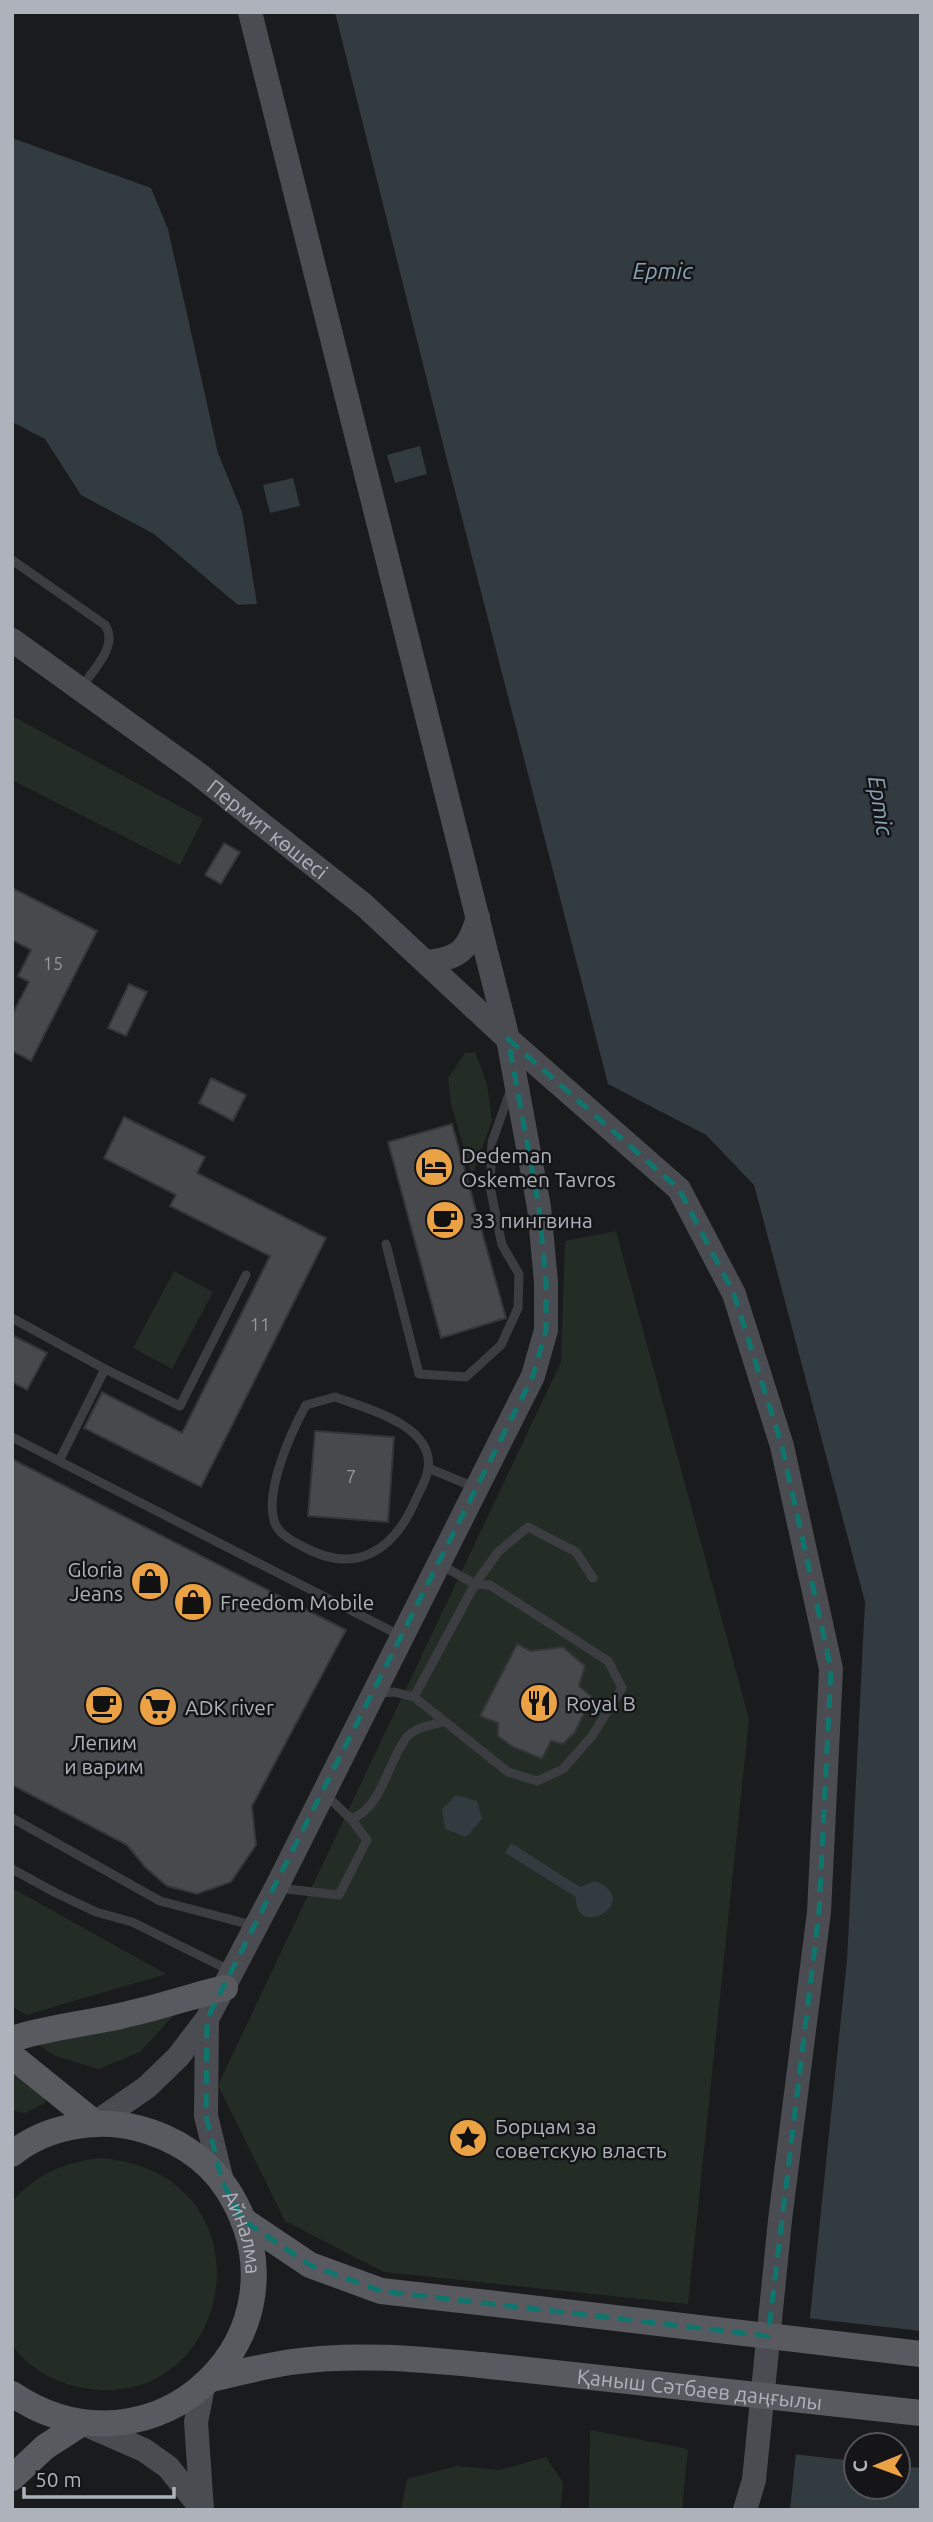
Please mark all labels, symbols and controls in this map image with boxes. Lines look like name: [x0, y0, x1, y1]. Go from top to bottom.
water label: Ертіс: [633, 258, 693, 283]
street label: Пермит көшесі: [203, 774, 333, 884]
water label: Ертіс: [864, 774, 898, 838]
house number: 15: [43, 953, 63, 973]
place label: Dedeman Oskemen Tavros: [461, 1143, 616, 1191]
hotel icon: Dedeman Oskemen Tavros: [413, 1146, 455, 1188]
cafe icon: 33 пингвина: [424, 1199, 466, 1241]
place label: 33 пингвина: [472, 1208, 593, 1232]
house number: 11: [250, 1314, 270, 1334]
house number: 7: [346, 1466, 356, 1486]
place label: Gloria Jeans: [67, 1557, 123, 1605]
shop icon: Gloria Jeans: [129, 1560, 171, 1602]
shop icon: Freedom Mobile: [172, 1581, 214, 1623]
place label: Freedom Mobile: [220, 1590, 374, 1614]
restaurant icon: Royal B: [518, 1682, 560, 1724]
cafe icon: Лепим и варим: [83, 1684, 125, 1726]
supermarket icon: ADK river: [137, 1686, 179, 1728]
place label: Royal B: [566, 1691, 636, 1715]
place label: ADK river: [185, 1695, 274, 1719]
place label: Лепим и варим: [64, 1730, 144, 1778]
place label: Борцам за советскую власть: [495, 2114, 667, 2162]
place icon: Борцам за советскую власть: [447, 2117, 489, 2159]
street label: Айналма: [218, 2186, 266, 2275]
street label: Қаныш Сәтбаев даңғылы: [576, 2364, 824, 2414]
north arrow: [842, 2431, 912, 2501]
scale bar: [24, 2456, 175, 2500]
text: С: [849, 2460, 871, 2473]
text: 50 m: [35, 2467, 82, 2491]

